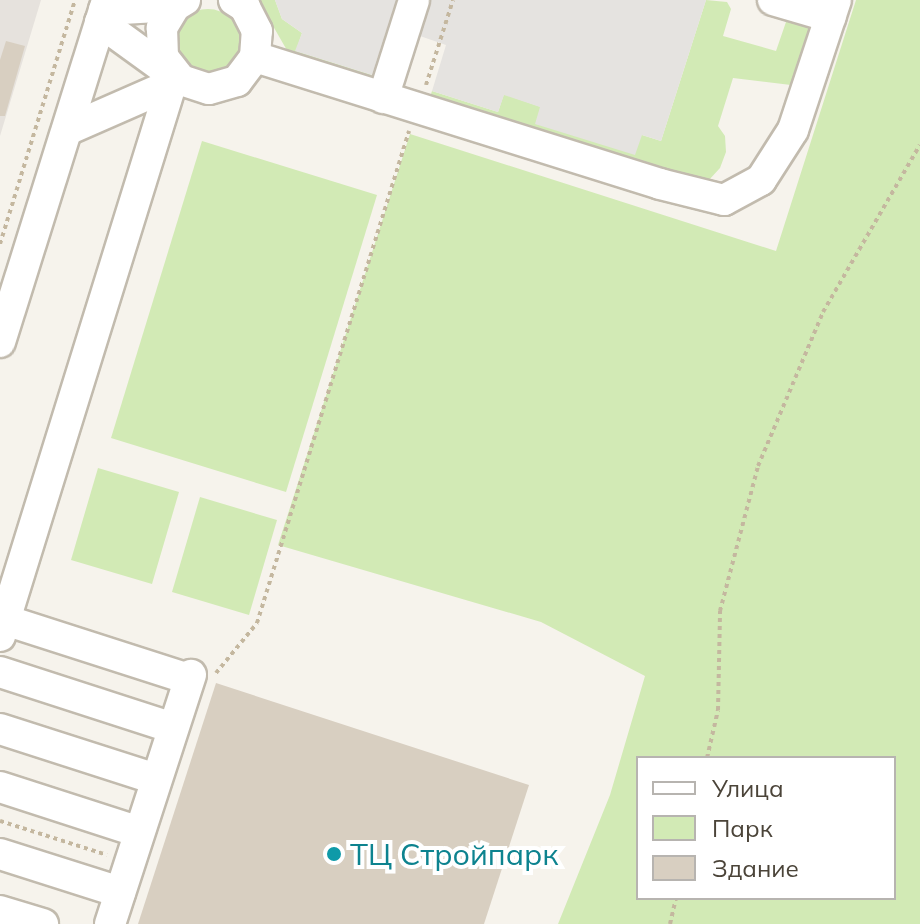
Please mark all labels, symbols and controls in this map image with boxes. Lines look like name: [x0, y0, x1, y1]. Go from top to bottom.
legend: [636, 756, 896, 900]
text: Улица: [712, 773, 784, 803]
text: Парк: [712, 813, 773, 843]
place label: ТЦ Стройпарк: [350, 836, 558, 872]
marker: ТЦ Стройпарк: [325, 845, 343, 863]
text: Здание: [712, 853, 799, 883]

